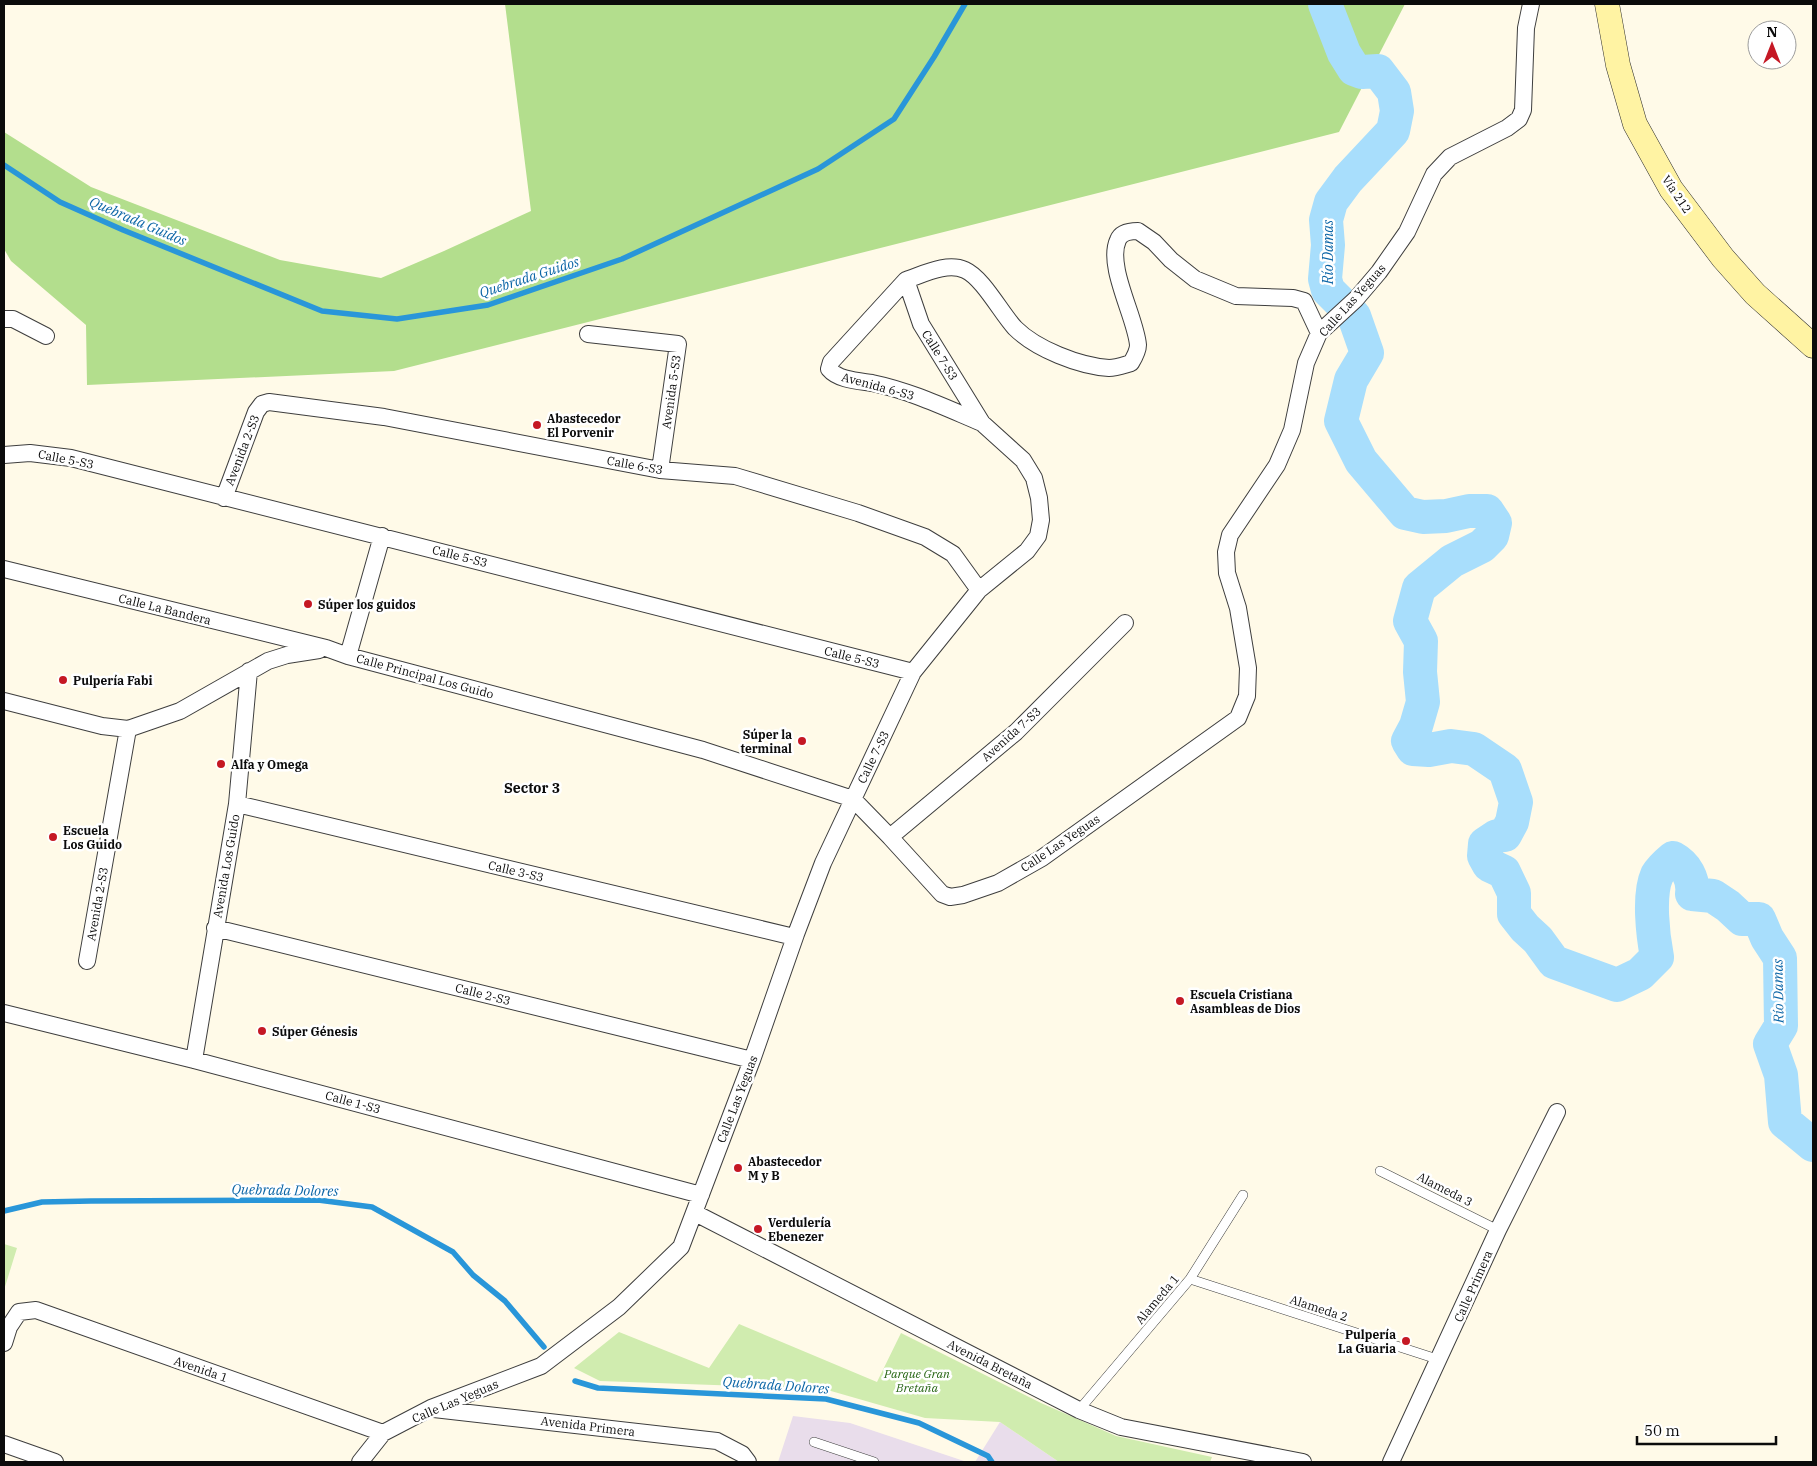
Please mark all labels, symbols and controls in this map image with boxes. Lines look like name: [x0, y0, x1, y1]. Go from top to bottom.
north arrow: [1747, 20, 1797, 70]
text: N: [1766, 23, 1778, 41]
street label: Vía 212: [1659, 172, 1695, 216]
water label: Quebrada Guidos: [87, 192, 190, 250]
water label: Río Damas: [1319, 219, 1337, 285]
water label: Quebrada Guidos: [477, 252, 582, 302]
street label: Calle Las Yeguas: [1315, 261, 1389, 339]
street label: Calle 7-S3: [919, 327, 961, 383]
street label: Avenida 5-S3: [658, 354, 684, 430]
street label: Avenida 6-S3: [840, 369, 916, 403]
place label: Abastecedor El Porvenir: [547, 411, 621, 440]
street label: Avenida 2-S3: [222, 412, 262, 488]
marker: Abastecedor El Porvenir: [531, 419, 543, 431]
street label: Calle 5-S3: [37, 446, 95, 472]
street label: Calle 6-S3: [606, 453, 664, 477]
street label: Calle 5-S3: [431, 542, 489, 570]
street label: Calle La Bandera: [117, 590, 213, 628]
place label: Súper los guidos: [318, 597, 416, 612]
marker: Súper los guidos: [302, 598, 314, 610]
street label: Calle 5-S3: [823, 643, 881, 671]
street label: Calle Principal Los Guido: [355, 650, 496, 702]
place label: Pulpería Fabi: [73, 673, 152, 688]
marker: Pulpería Fabi: [57, 674, 69, 686]
street label: Avenida 7-S3: [978, 703, 1044, 765]
place label: Súper la terminal: [740, 727, 792, 756]
street label: Calle 7-S3: [854, 728, 892, 786]
marker: Súper la terminal: [796, 735, 808, 747]
place label: Alfa y Omega: [231, 757, 309, 772]
marker: Alfa y Omega: [215, 758, 227, 770]
district label: Sector 3: [504, 779, 560, 797]
street label: Calle Las Yeguas: [1017, 811, 1103, 875]
street label: Avenida Los Guido: [209, 813, 243, 919]
place label: Escuela Los Guido: [63, 823, 122, 852]
marker: Escuela Los Guido: [47, 831, 59, 843]
street label: Calle 3-S3: [487, 857, 545, 885]
street label: Avenida 2-S3: [83, 866, 111, 942]
water label: Río Damas: [1768, 958, 1788, 1024]
street label: Calle 2-S3: [454, 980, 512, 1008]
place label: Escuela Cristiana Asambleas de Dios: [1190, 987, 1300, 1016]
marker: Escuela Cristiana Asambleas de Dios: [1174, 995, 1186, 1007]
place label: Súper Génesis: [272, 1024, 358, 1039]
marker: Súper Génesis: [256, 1025, 268, 1037]
street label: Calle Las Yeguas: [713, 1053, 761, 1145]
street label: Calle 1-S3: [324, 1087, 382, 1117]
place label: Abastecedor M y B: [748, 1154, 822, 1183]
marker: Abastecedor M y B: [732, 1162, 744, 1174]
street label: Alameda 3: [1415, 1169, 1475, 1209]
water label: Quebrada Dolores: [231, 1180, 339, 1200]
place label: Verdulería Ebenezer: [768, 1215, 831, 1244]
marker: Verdulería Ebenezer: [752, 1223, 764, 1235]
street label: Calle Primera: [1451, 1247, 1496, 1324]
street label: Alameda 1: [1132, 1271, 1182, 1327]
street label: Alameda 2: [1288, 1292, 1350, 1324]
place label: Pulpería La Guaria: [1338, 1327, 1396, 1356]
marker: Pulpería La Guaria: [1400, 1335, 1412, 1347]
street label: Avenida Bretaña: [945, 1336, 1035, 1392]
street label: Avenida 1: [172, 1353, 230, 1385]
park label: Parque Gran Bretaña: [883, 1366, 950, 1395]
water label: Quebrada Dolores: [722, 1372, 831, 1398]
street label: Calle Las Yeguas: [409, 1376, 501, 1426]
street label: Avenida Primera: [540, 1413, 636, 1439]
scale bar: [1637, 1414, 1776, 1446]
text: 50 m: [1644, 1421, 1680, 1440]

